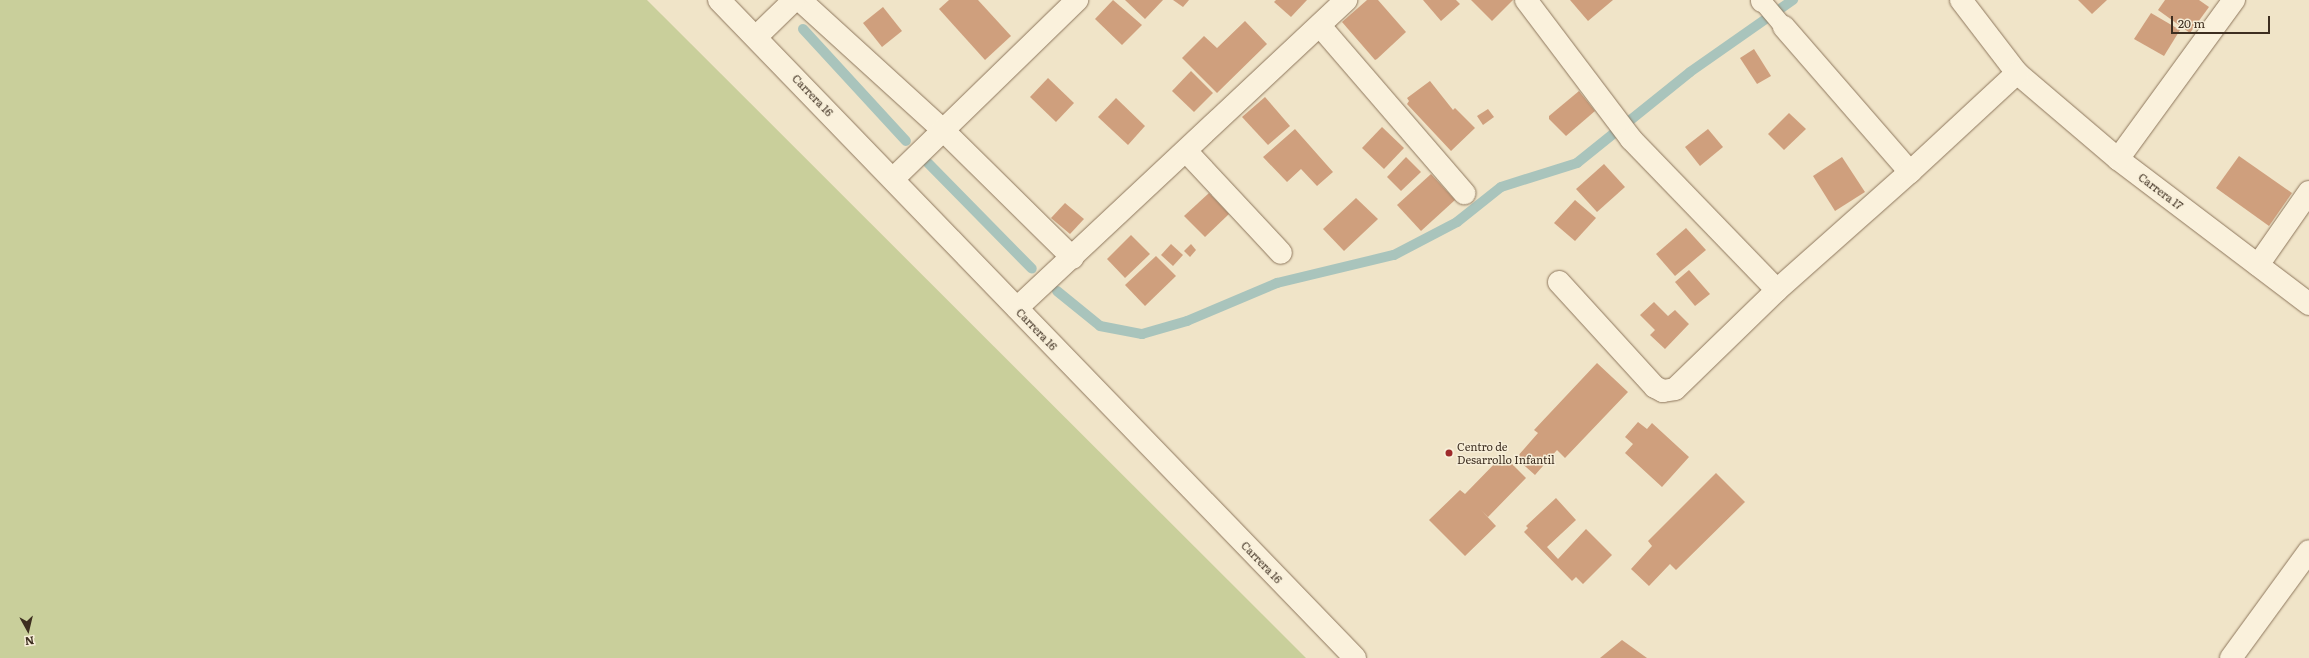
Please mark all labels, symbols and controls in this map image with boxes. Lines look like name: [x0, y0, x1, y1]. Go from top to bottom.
scale bar: [2173, 8, 2272, 34]
text: 20 m: [2178, 14, 2205, 32]
street label: Carrera 16: [790, 71, 836, 119]
street label: Carrera 17: [2136, 170, 2186, 212]
street label: Carrera 16: [1014, 305, 1060, 353]
place label: Centro de Desarrollo Infantil: [1457, 440, 1555, 466]
marker: Centro de Desarrollo Infantil: [1444, 448, 1454, 458]
street label: Carrera 16: [1239, 538, 1285, 586]
north arrow: [8, 610, 48, 650]
text: N: [24, 633, 35, 650]

